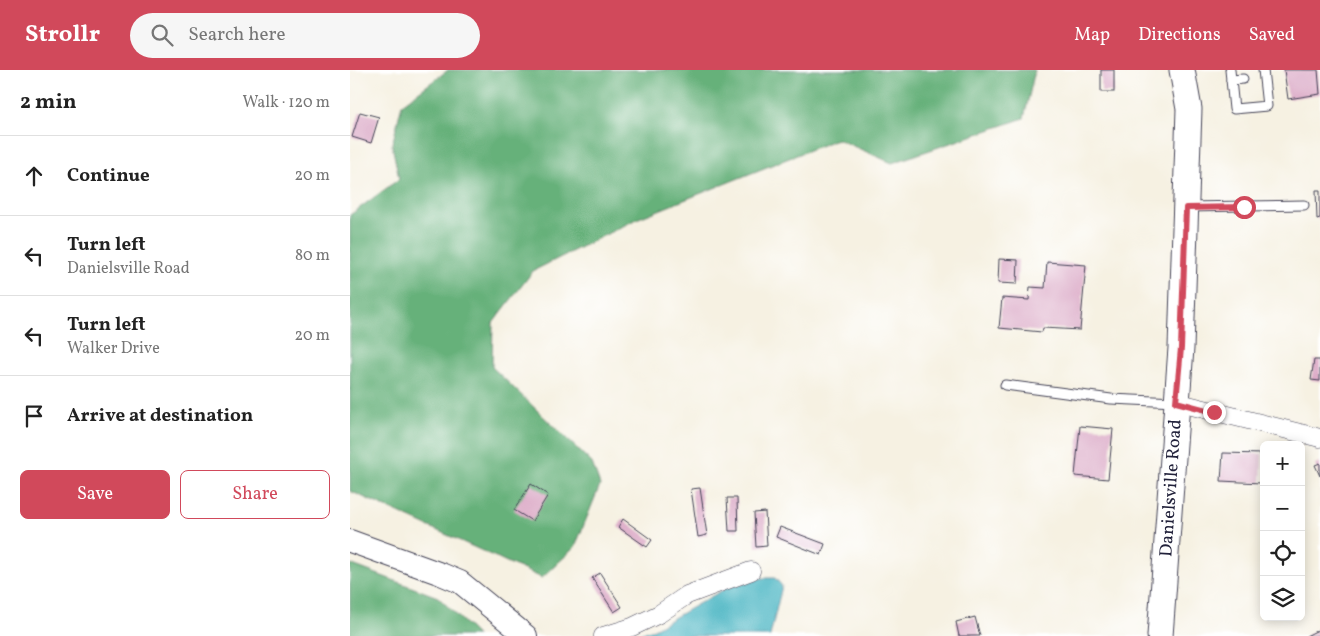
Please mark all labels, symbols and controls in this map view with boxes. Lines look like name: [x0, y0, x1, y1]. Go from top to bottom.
search box: [130, 13, 480, 58]
text: Strollr: [25, 18, 100, 52]
icon: search: [148, 21, 176, 49]
text: Search here: [188, 22, 286, 48]
text: Map: [1074, 23, 1110, 48]
text: Directions: [1138, 23, 1221, 48]
text: Saved: [1249, 23, 1295, 48]
text: 2 min: [20, 88, 77, 117]
text: Walk · 120 m: [242, 92, 330, 114]
icon: ahead: [20, 162, 48, 190]
text: Continue: [67, 163, 150, 189]
text: 20 m: [295, 165, 330, 187]
route start: [1233, 196, 1256, 219]
text: Turn left: [67, 232, 146, 258]
icon: left: [20, 242, 48, 270]
text: 80 m: [295, 245, 330, 267]
text: Danielsville Road: [67, 258, 190, 280]
text: Turn left: [67, 312, 146, 338]
icon: left: [20, 322, 48, 350]
text: 20 m: [295, 325, 330, 347]
text: Walker Drive: [67, 338, 160, 360]
route end: [1203, 401, 1226, 424]
icon: arrive: [20, 402, 48, 430]
text: Arrive at destination: [67, 403, 253, 429]
street label: Danielsville Road: [1154, 418, 1189, 558]
map controls: [1260, 441, 1305, 621]
button: +: [1260, 441, 1305, 486]
button: Save: [20, 470, 170, 519]
button: Share: [180, 470, 330, 519]
button: −: [1260, 486, 1305, 531]
button: locate: [1260, 531, 1305, 576]
button: layers: [1260, 576, 1305, 621]

